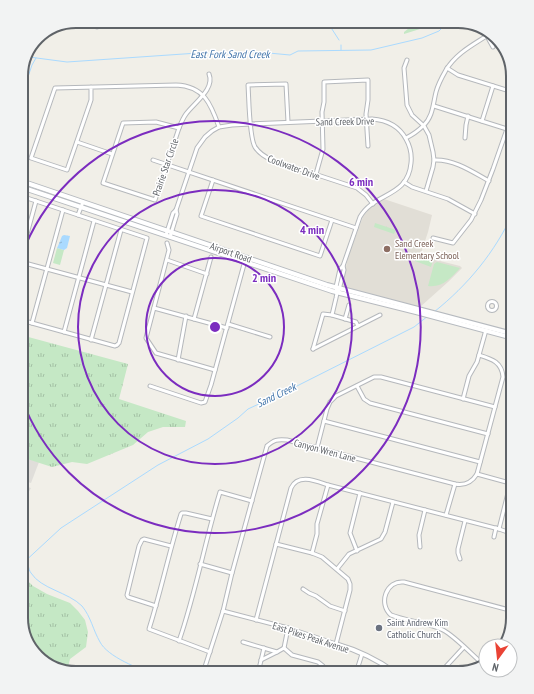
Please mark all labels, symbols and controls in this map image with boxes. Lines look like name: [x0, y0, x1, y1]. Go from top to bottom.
water label: East Fork Sand Creek: [190, 47, 271, 61]
street label: Sand Creek Drive: [316, 114, 374, 129]
street label: Prairie Star Circle: [150, 137, 181, 198]
street label: Coolwater Drive: [266, 152, 322, 183]
text: 6 min: [349, 174, 373, 189]
text: 4 min: [300, 222, 324, 237]
place label: Sand Creek Elementary School: [395, 237, 460, 262]
street label: Airport Road: [208, 239, 253, 266]
marker: Sand Creek Elementary School: [382, 244, 392, 254]
text: 2 min: [252, 270, 276, 285]
centre of rings: [208, 320, 222, 334]
water label: Sand Creek: [254, 379, 300, 411]
street label: Canyon Wren Lane: [292, 436, 357, 465]
place label: Saint Andrew Kim Catholic Church: [387, 616, 448, 641]
street label: East Pikes Peak Avenue: [271, 619, 351, 656]
marker: Saint Andrew Kim Catholic Church: [374, 623, 384, 633]
north arrow: [478, 638, 518, 678]
text: N: [491, 660, 500, 675]

